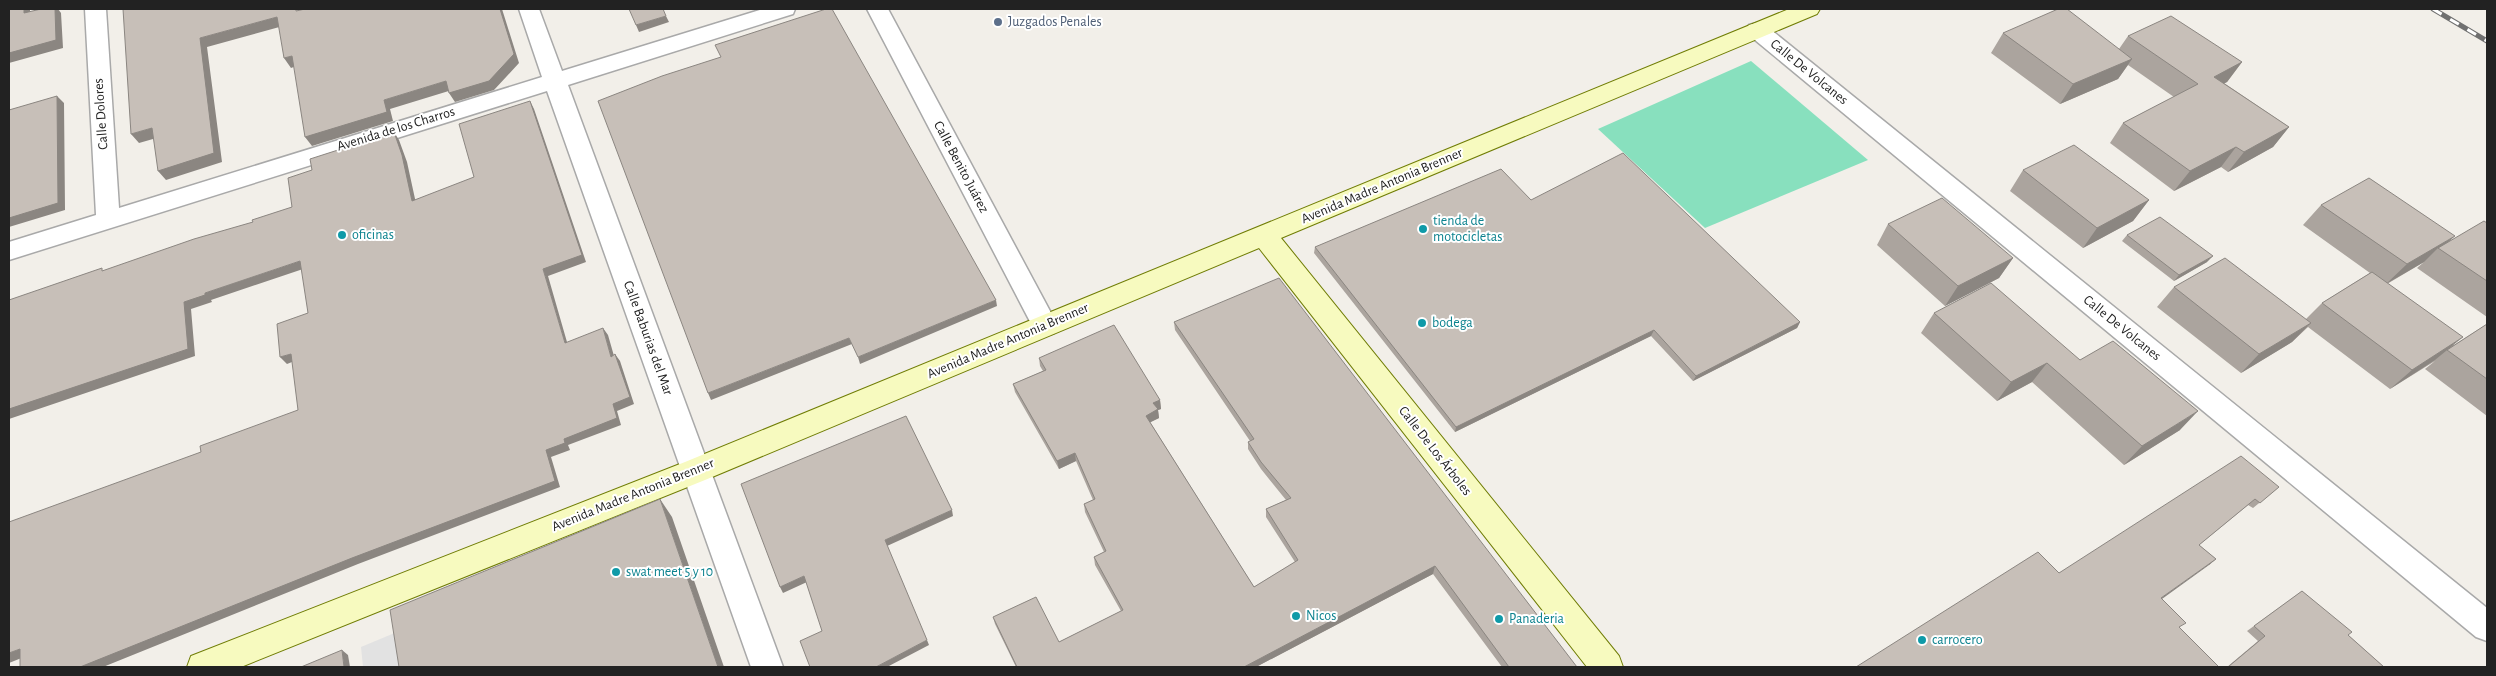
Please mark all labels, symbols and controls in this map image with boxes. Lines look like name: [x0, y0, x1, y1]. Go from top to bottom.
place label: Juzgados Penales: [1008, 15, 1102, 29]
marker: Juzgados Penales: [992, 16, 1004, 28]
street label: Calle De Volcanes: [1768, 37, 1850, 107]
street label: Calle Dolores: [92, 78, 110, 150]
street label: Avenida de los Charros: [335, 104, 457, 154]
street label: Calle Benito Juárez: [931, 119, 991, 215]
street label: Avenida Madre Antonia Brenner: [1299, 145, 1465, 226]
place label: tienda de motocicletas: [1433, 214, 1502, 244]
marker: tienda de motocicletas: [1417, 223, 1429, 235]
place label: oficinas: [352, 228, 394, 242]
marker: oficinas: [336, 229, 348, 241]
street label: Calle Baburias del Mar: [621, 279, 675, 398]
street label: Calle De Volcanes: [2081, 293, 2163, 363]
street label: Avenida Madre Antonia Brenner: [925, 300, 1091, 381]
place label: bodega: [1432, 316, 1473, 330]
marker: bodega: [1416, 317, 1428, 329]
street label: Calle De Los Árboles: [1396, 402, 1476, 498]
street label: Avenida Madre Antonia Brenner: [550, 456, 717, 534]
place label: swat meet 5 y 10: [626, 565, 713, 579]
marker: swat meet 5 y 10: [610, 566, 622, 578]
place label: Nicos: [1306, 609, 1336, 623]
marker: Nicos: [1290, 610, 1302, 622]
place label: Panaderia: [1509, 612, 1565, 626]
marker: Panaderia: [1493, 613, 1505, 625]
place label: carrocero: [1932, 633, 1983, 647]
marker: carrocero: [1916, 634, 1928, 646]

